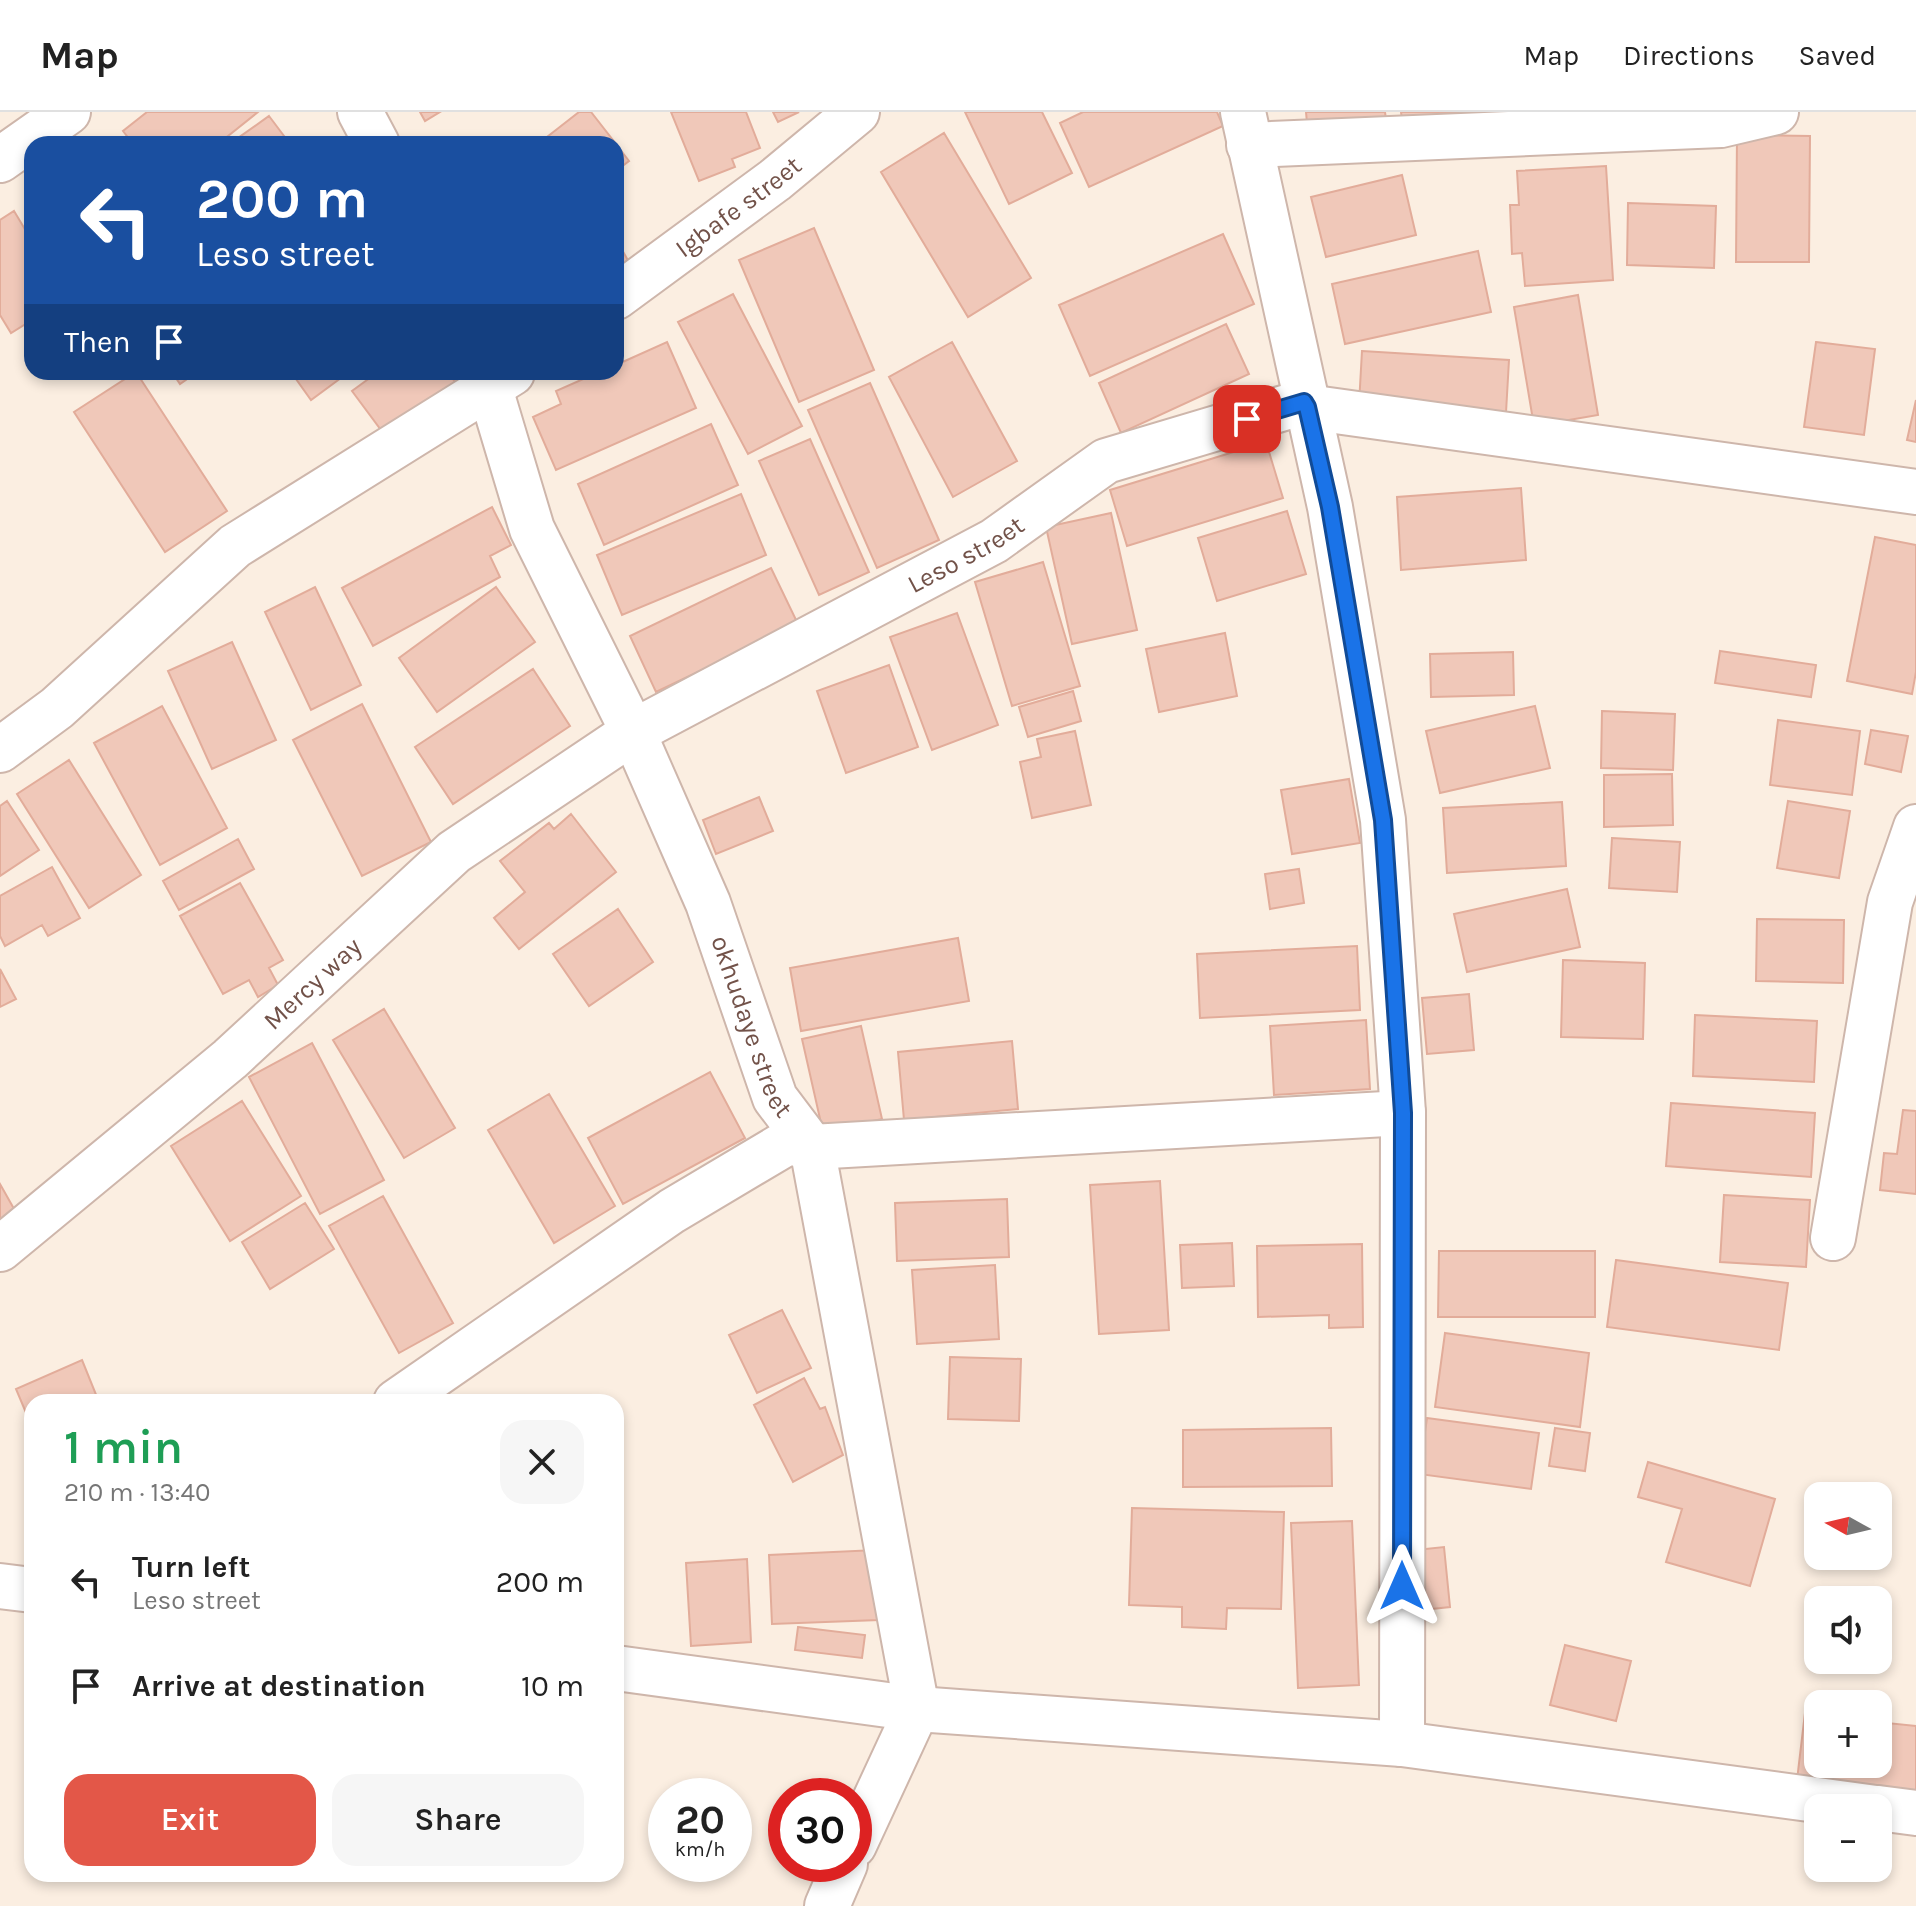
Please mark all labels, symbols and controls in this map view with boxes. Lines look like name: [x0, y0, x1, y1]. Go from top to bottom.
text: Map: [40, 33, 119, 78]
text: Map: [1524, 39, 1579, 72]
text: Directions: [1623, 39, 1755, 72]
text: Saved: [1799, 39, 1876, 72]
street label: Igbafe street: [669, 149, 808, 264]
text: 200 m: [196, 166, 368, 231]
icon: left: [64, 168, 168, 272]
text: Leso street: [196, 233, 374, 275]
icon: arrive: [147, 320, 191, 364]
text: Then: [64, 324, 131, 360]
pin: [1213, 385, 1281, 453]
icon: arrive: [1225, 397, 1269, 441]
street label: Leso street: [902, 509, 1030, 599]
street label: Mercy way: [257, 930, 367, 1036]
street label: okhudaye street: [705, 931, 800, 1123]
text: 1 min: [64, 1419, 183, 1475]
button: close: [500, 1420, 584, 1504]
text: 210 m · 13:40: [64, 1477, 210, 1508]
north arrow: [1804, 1482, 1892, 1570]
map controls: [1804, 1482, 1892, 1882]
position arrow: [1360, 1544, 1444, 1628]
text: Turn left: [132, 1549, 250, 1585]
icon: left: [64, 1560, 108, 1604]
text: 200 m: [496, 1564, 584, 1600]
text: Leso street: [132, 1585, 261, 1616]
button: sound: [1804, 1586, 1892, 1674]
icon: arrive: [64, 1664, 108, 1708]
text: Arrive at destination: [132, 1668, 426, 1704]
text: 10 m: [521, 1668, 584, 1704]
button: +: [1804, 1690, 1892, 1778]
button: Exit: [64, 1774, 316, 1866]
button: Share: [332, 1774, 584, 1866]
speed limit sign: 30: [768, 1778, 872, 1882]
button: −: [1804, 1794, 1892, 1882]
text: 20: [675, 1796, 725, 1843]
text: km/h: [675, 1838, 725, 1861]

